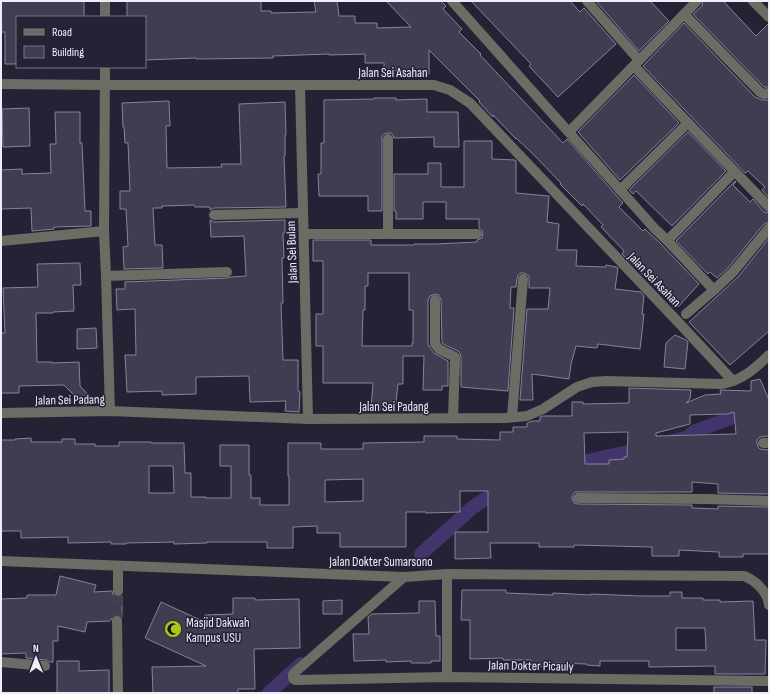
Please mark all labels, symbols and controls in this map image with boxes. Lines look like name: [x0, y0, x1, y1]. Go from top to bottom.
legend: [16, 16, 146, 68]
text: Road: [52, 25, 72, 40]
text: Building: [52, 45, 84, 60]
street label: Jalan Sei Asahan: [357, 65, 428, 81]
street label: Jalan Sei Bulan: [283, 221, 301, 284]
street label: Jalan Sei Asahan: [624, 248, 684, 310]
street label: Jalan Sei Padang: [34, 391, 105, 409]
street label: Jalan Sei Padang: [358, 399, 429, 415]
street label: Jalan Dokter Sumarsono: [328, 554, 433, 570]
place label: Masjid Dakwah Kampus USU: [186, 615, 250, 646]
mosque icon: Masjid Dakwah Kampus USU: [163, 619, 183, 639]
north arrow: [16, 638, 56, 678]
text: N: [33, 642, 39, 655]
street label: Jalan Dokter Picauly: [487, 657, 574, 675]

